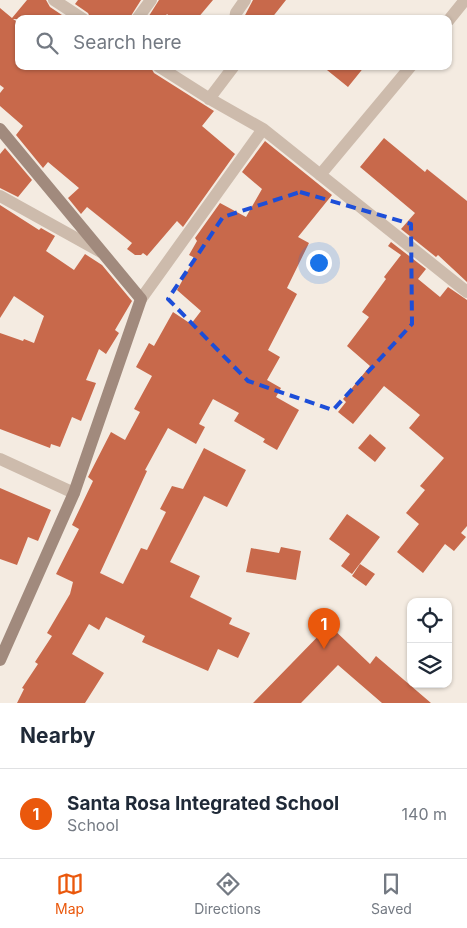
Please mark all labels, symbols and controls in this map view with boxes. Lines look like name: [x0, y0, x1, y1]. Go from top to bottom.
search box: [15, 15, 452, 70]
icon: search: [33, 29, 61, 57]
text: Search here: [73, 31, 182, 54]
your location: [306, 250, 332, 276]
map controls: [407, 598, 452, 688]
button: locate: [407, 598, 452, 643]
pin: 1: [308, 608, 340, 649]
button: layers: [407, 643, 452, 688]
text: Nearby: [20, 723, 95, 748]
text: Santa Rosa Integrated School: [67, 792, 339, 815]
text: 1: [33, 804, 39, 824]
text: 140 m: [402, 804, 447, 824]
text: School: [67, 815, 119, 835]
tab: Map: [55, 870, 84, 917]
tab: Directions: [194, 870, 261, 917]
tab: Saved: [371, 870, 412, 917]

